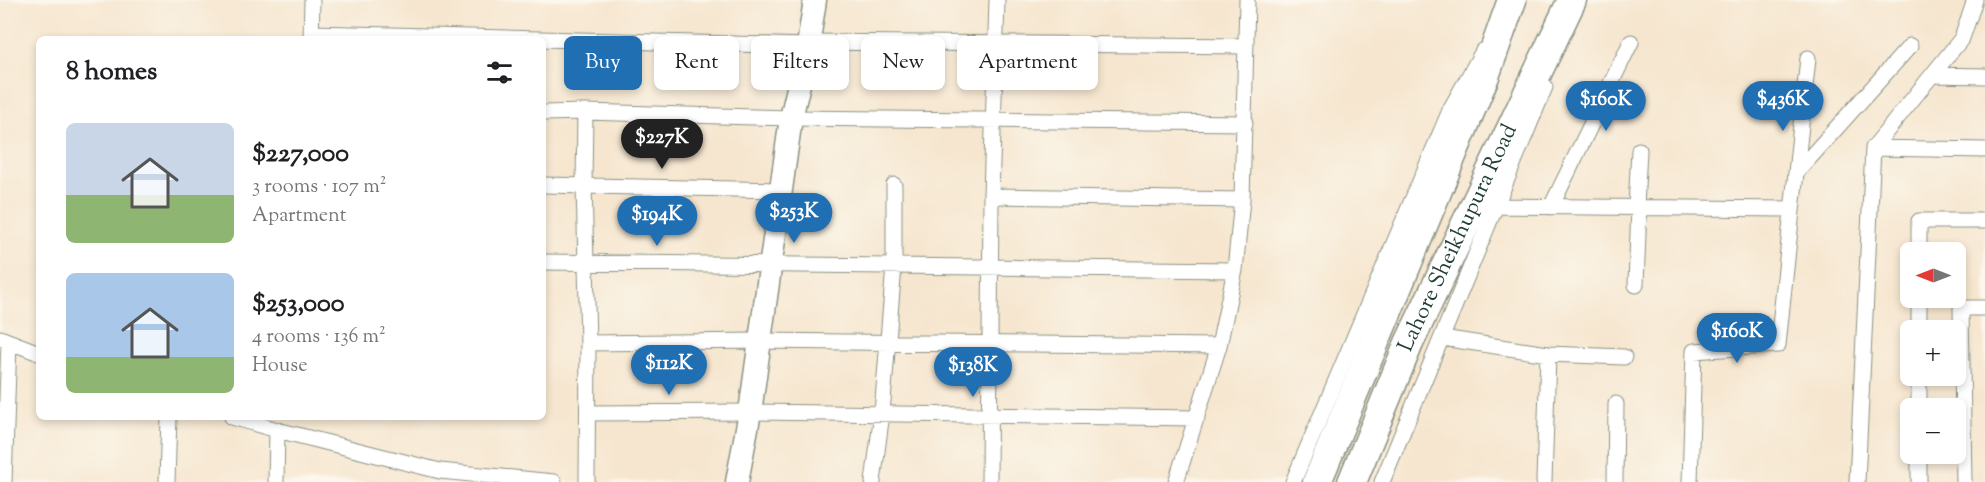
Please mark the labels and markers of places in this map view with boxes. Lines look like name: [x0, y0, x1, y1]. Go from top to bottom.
pin: $160K: [1564, 81, 1648, 132]
pin: $436K: [1741, 81, 1825, 132]
pin: $227K: [620, 119, 704, 170]
pin: $253K: [752, 193, 836, 244]
pin: $194K: [615, 196, 699, 247]
pin: $160K: [1695, 313, 1779, 364]
pin: $112K: [627, 345, 711, 396]
pin: $138K: [931, 347, 1015, 398]

